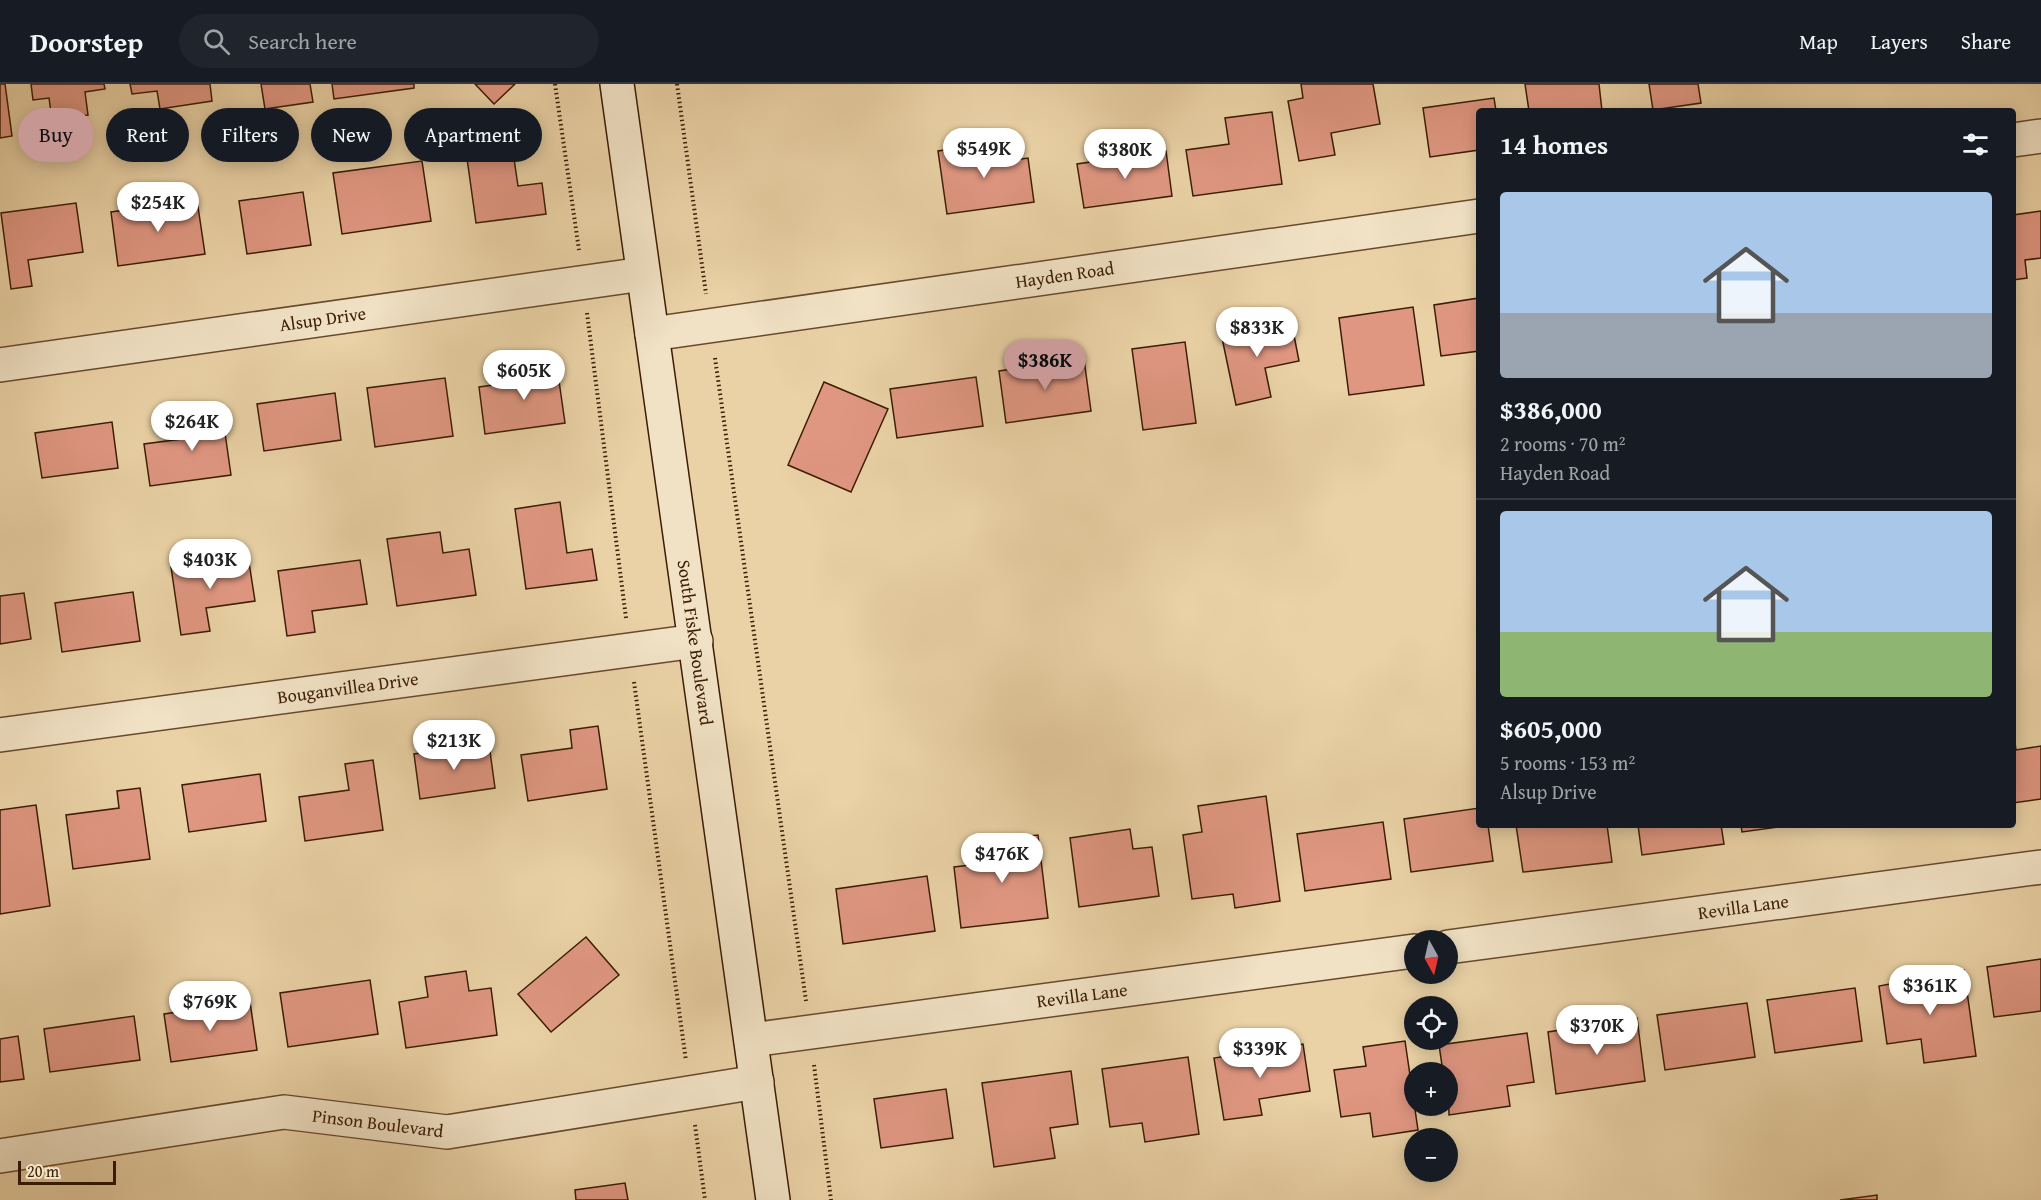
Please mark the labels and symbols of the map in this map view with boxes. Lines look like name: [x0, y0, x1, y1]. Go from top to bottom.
pin: $549K: [942, 128, 1026, 179]
pin: $380K: [1083, 129, 1167, 180]
pin: $254K: [116, 182, 200, 233]
street label: Hayden Road: [1014, 254, 1116, 295]
street label: Alsup Drive: [278, 299, 368, 338]
pin: $833K: [1215, 307, 1299, 358]
pin: $386K: [1003, 340, 1087, 391]
pin: $605K: [482, 350, 566, 401]
pin: $264K: [150, 401, 234, 452]
pin: $403K: [168, 539, 252, 590]
street label: South Fiske Boulevard: [671, 558, 721, 727]
street label: Bouganvillea Drive: [275, 665, 420, 710]
pin: $213K: [412, 720, 496, 771]
pin: $476K: [960, 833, 1044, 884]
street label: Revilla Lane: [1696, 887, 1790, 926]
north arrow: [1404, 930, 1458, 984]
pin: $361K: [1888, 965, 1972, 1016]
street label: Revilla Lane: [1035, 976, 1129, 1015]
pin: $769K: [168, 981, 252, 1032]
pin: $370K: [1555, 1005, 1639, 1056]
pin: $339K: [1218, 1028, 1302, 1079]
street label: Pinson Boulevard: [311, 1102, 445, 1145]
scale bar: [18, 1158, 116, 1186]

